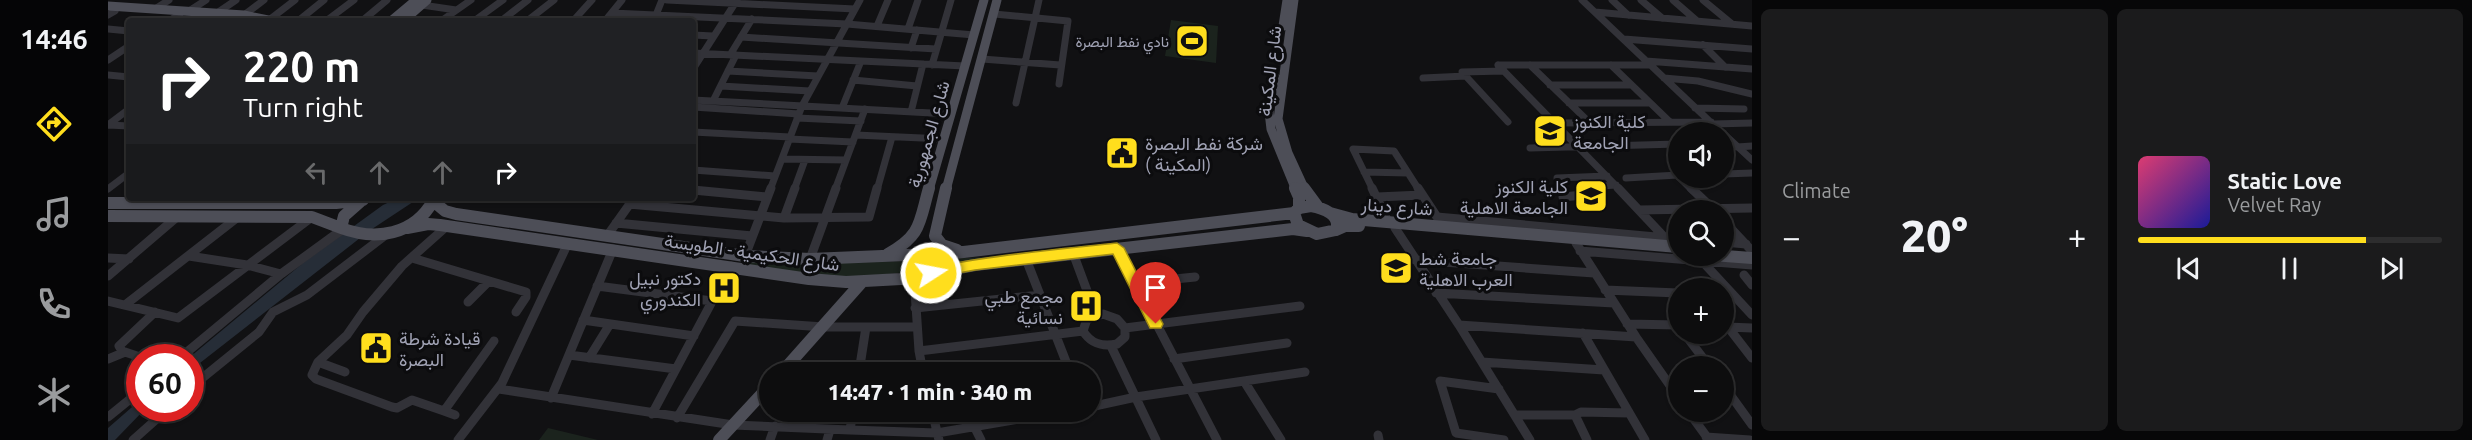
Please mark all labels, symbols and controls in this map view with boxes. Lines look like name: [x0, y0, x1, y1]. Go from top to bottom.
sports icon: نادي نفط البصرة: [1174, 23, 1210, 59]
text: 14:46: [20, 24, 88, 54]
street label: شارع المكينة: [1254, 25, 1287, 118]
place label: نادي نفط البصرة: [1075, 33, 1169, 55]
icon: right: [144, 42, 222, 120]
text: 220 m: [243, 43, 360, 90]
street label: شارع الجمهورية: [903, 78, 956, 191]
text: Turn right: [243, 92, 363, 122]
icon: directions: [33, 103, 75, 145]
place label: كلية الكنوز الجامعة: [1572, 111, 1645, 153]
school or university icon: كلية الكنوز الجامعة: [1532, 113, 1568, 149]
map controls: [1668, 122, 1734, 422]
button: sound: [1668, 122, 1734, 188]
place label: شركة نفط البصرة ( المكينة): [1145, 133, 1263, 175]
public building icon: شركة نفط البصرة ( المكينة): [1104, 135, 1140, 171]
icon: left: [300, 156, 333, 189]
icon: ahead: [363, 156, 396, 189]
icon: ahead: [426, 156, 459, 189]
icon: right: [489, 156, 522, 189]
text: Static Love: [2228, 168, 2342, 193]
place label: كلية الكنوز الجامعة الاهلية: [1460, 176, 1568, 218]
school or university icon: كلية الكنوز الجامعة الاهلية: [1573, 178, 1609, 214]
text: Climate: [1782, 179, 1851, 202]
icon: music: [33, 193, 75, 235]
street label: شارع دينار: [1359, 193, 1433, 221]
text: Velvet Ray: [2228, 193, 2321, 216]
button: search: [1668, 200, 1734, 266]
text: 20°: [1901, 210, 1968, 261]
text: −: [1782, 218, 1801, 255]
text: +: [2068, 218, 2086, 255]
street label: شارع الحكيمية - الطويسة: [663, 230, 841, 277]
position arrow: [899, 241, 963, 305]
place label: جامعة شط العرب الاهلية: [1419, 248, 1513, 291]
school or university icon: جامعة شط العرب الاهلية: [1378, 250, 1414, 286]
icon: previous: [2172, 252, 2205, 285]
icon: pause: [2273, 252, 2306, 285]
icon: next: [2375, 252, 2408, 285]
pin: [1130, 262, 1181, 324]
place label: دكتور نبيل الكندوري: [629, 268, 701, 315]
hospital icon: دكتور نبيل الكندوري: [706, 270, 742, 306]
icon: arrive: [1139, 271, 1172, 304]
button: +: [1668, 278, 1734, 344]
icon: phone: [33, 283, 75, 325]
place label: مجمع طبي نسائية: [985, 286, 1063, 328]
hospital icon: مجمع طبي نسائية: [1068, 288, 1104, 324]
place label: قيادة شرطة البصرة: [399, 328, 480, 371]
public building icon: قيادة شرطة البصرة: [358, 330, 394, 366]
speed limit sign: 60: [126, 344, 204, 422]
button: −: [1668, 356, 1734, 422]
icon: climate: [33, 374, 75, 416]
text: 14:47 · 1 min · 340 m: [828, 379, 1032, 404]

